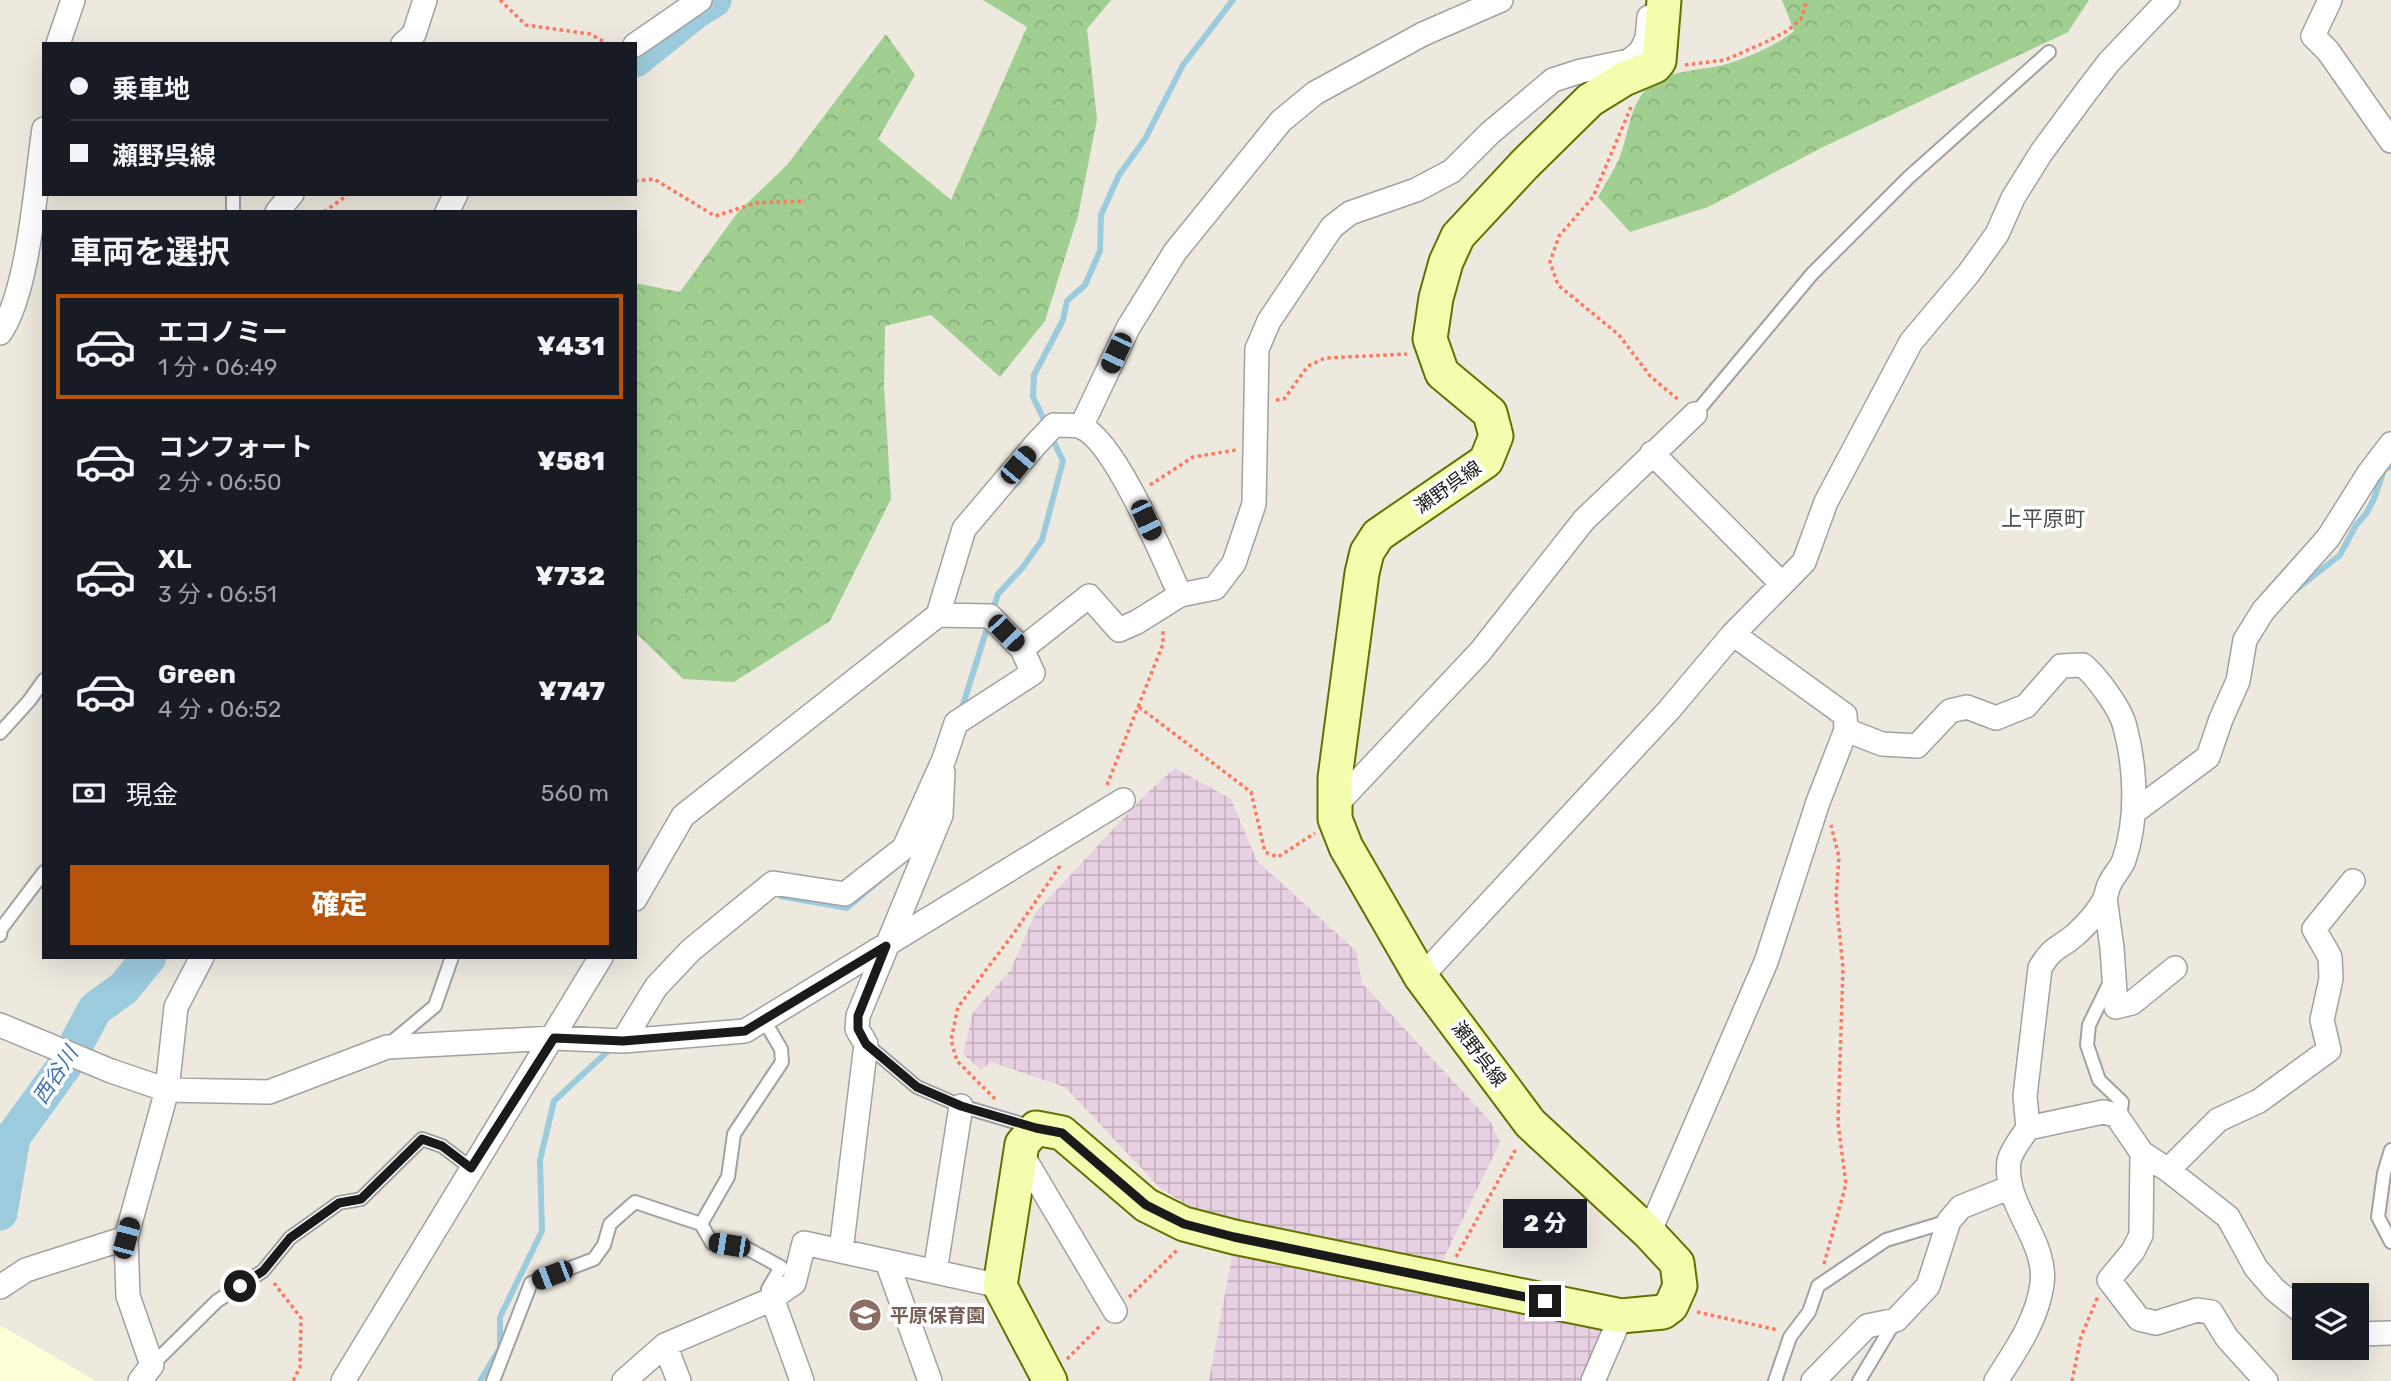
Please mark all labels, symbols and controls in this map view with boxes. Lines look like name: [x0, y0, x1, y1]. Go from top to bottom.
text: 乗車地: [112, 74, 190, 105]
text: 瀬野呉線: [112, 141, 216, 172]
text: 車両を選択: [70, 233, 230, 271]
icon: car: [74, 315, 137, 378]
text: エコノミー: [158, 317, 288, 348]
car: [1098, 330, 1135, 376]
text: ¥431: [537, 331, 605, 362]
text: 1 分 · 06:49: [158, 353, 277, 381]
icon: car: [74, 430, 137, 493]
text: コンフォート: [158, 432, 313, 463]
car: [997, 442, 1040, 488]
text: ¥581: [537, 446, 605, 477]
street label: 瀬野呉線: [1410, 456, 1486, 518]
text: 2 分 · 06:50: [158, 468, 282, 496]
car: [1128, 497, 1165, 543]
district label: 上平原町: [2001, 506, 2085, 531]
text: XL: [158, 544, 191, 575]
icon: car: [74, 545, 137, 608]
text: ¥732: [535, 561, 605, 592]
text: 3 分 · 06:51: [158, 580, 277, 608]
car: [984, 611, 1029, 655]
text: Green: [158, 659, 236, 690]
icon: car: [74, 660, 137, 723]
text: ¥747: [538, 676, 605, 707]
text: 4 分 · 06:52: [158, 695, 281, 723]
icon: cash: [70, 774, 108, 812]
text: 560 m: [541, 779, 609, 807]
text: 現金: [126, 780, 178, 811]
button: 確定: [70, 865, 609, 945]
street label: 瀬野呉線: [1447, 1017, 1511, 1091]
water label: 西谷川: [27, 1040, 84, 1108]
callout: 2 分: [1503, 1200, 1587, 1248]
text: 2 分: [1523, 1209, 1567, 1237]
car: [111, 1215, 142, 1261]
car: [707, 1231, 752, 1259]
car: [529, 1258, 576, 1292]
route start: [224, 1270, 256, 1302]
map controls: [2292, 1283, 2369, 1360]
button: layers: [2292, 1283, 2369, 1360]
route end: [1529, 1285, 1561, 1317]
school or university icon: 平原保育園: [846, 1296, 884, 1334]
place label: 平原保育園: [890, 1304, 985, 1327]

